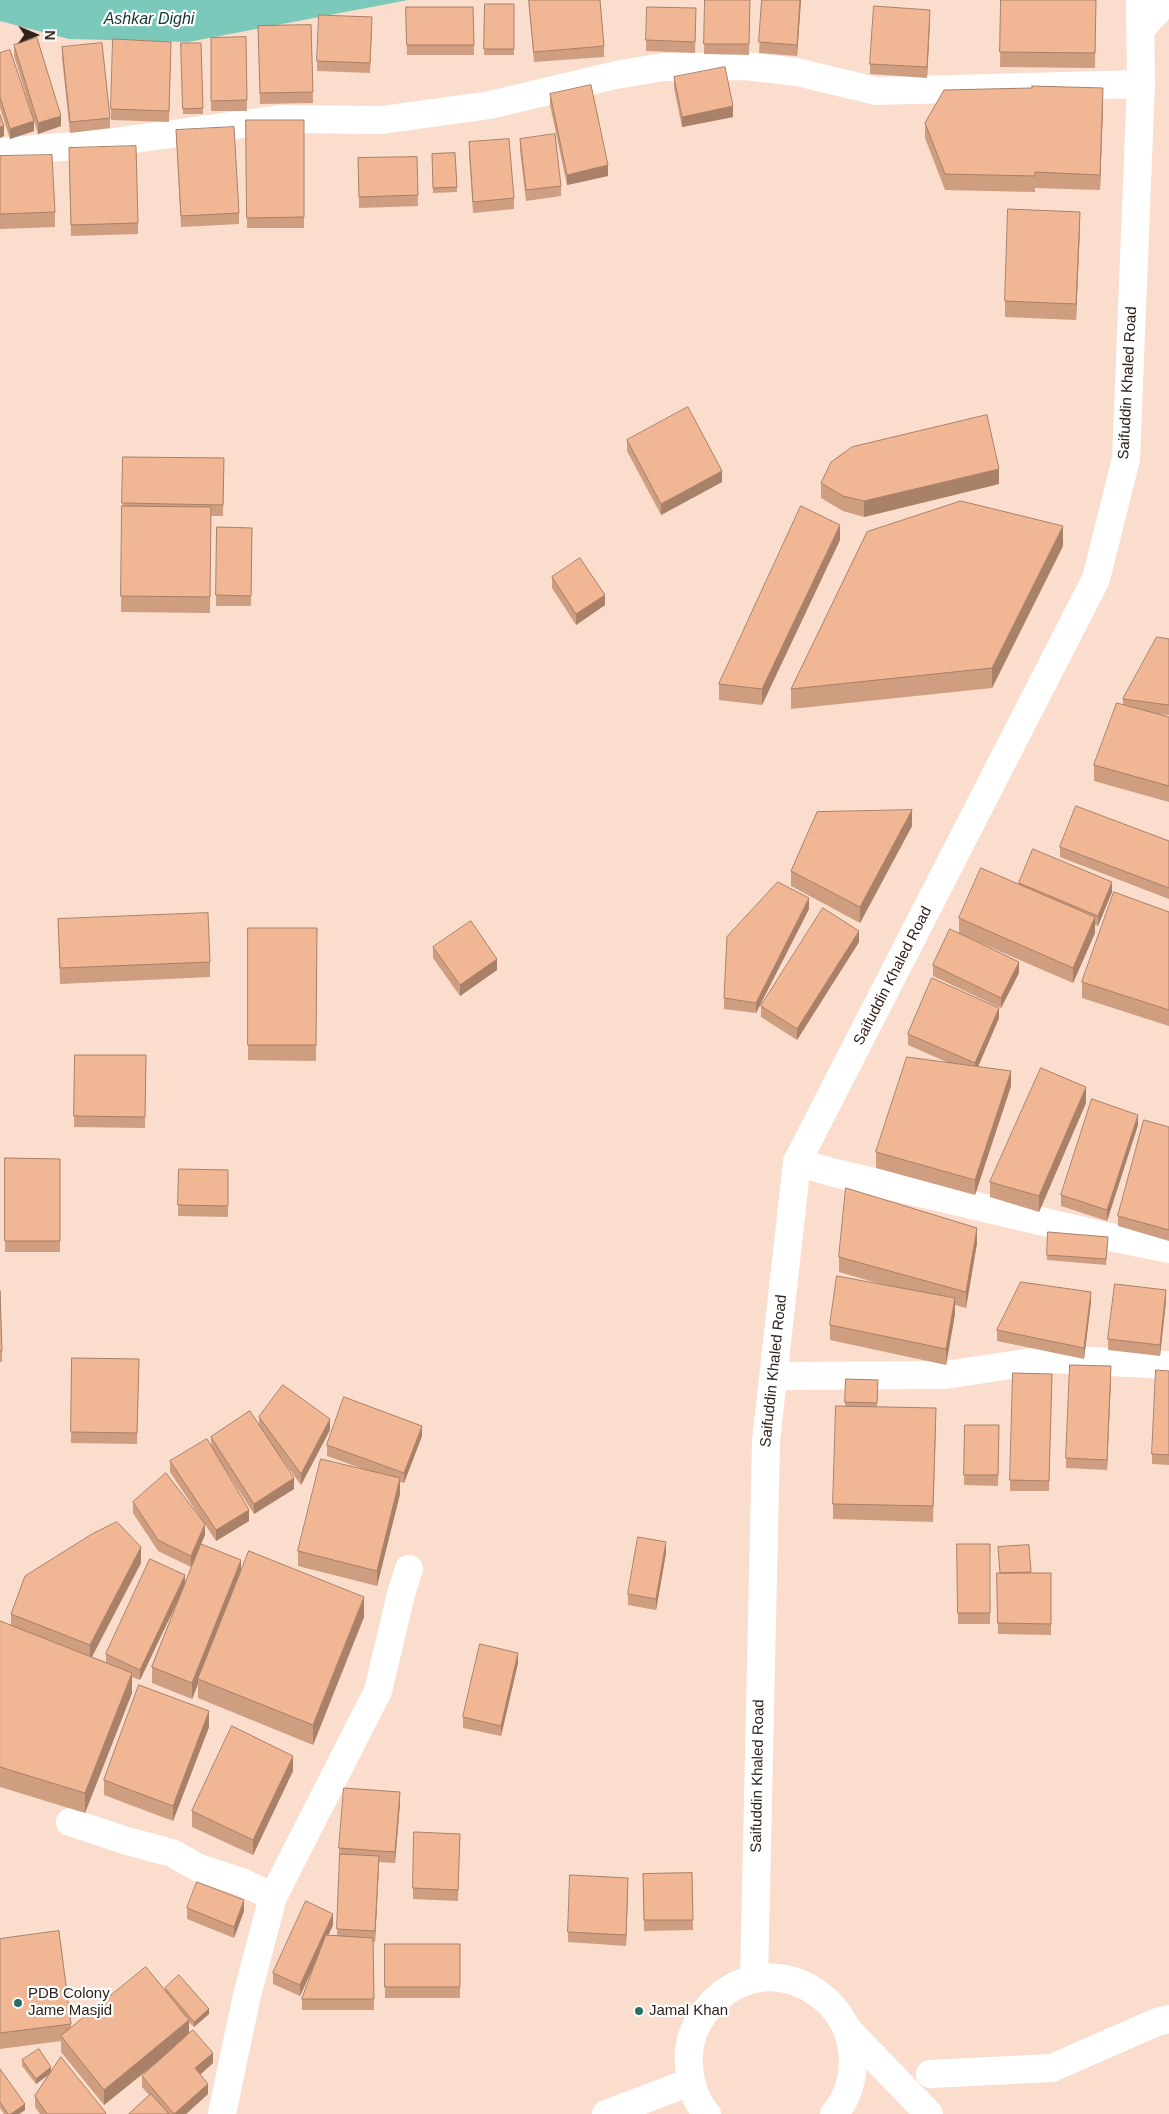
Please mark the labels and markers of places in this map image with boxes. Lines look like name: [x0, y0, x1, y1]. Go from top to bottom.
place label: PDB Colony Jame Masjid: [28, 1985, 112, 2020]
marker: PDB Colony Jame Masjid: [12, 1997, 24, 2009]
place label: Jamal Khan: [649, 2002, 728, 2020]
marker: Jamal Khan: [633, 2005, 645, 2017]

